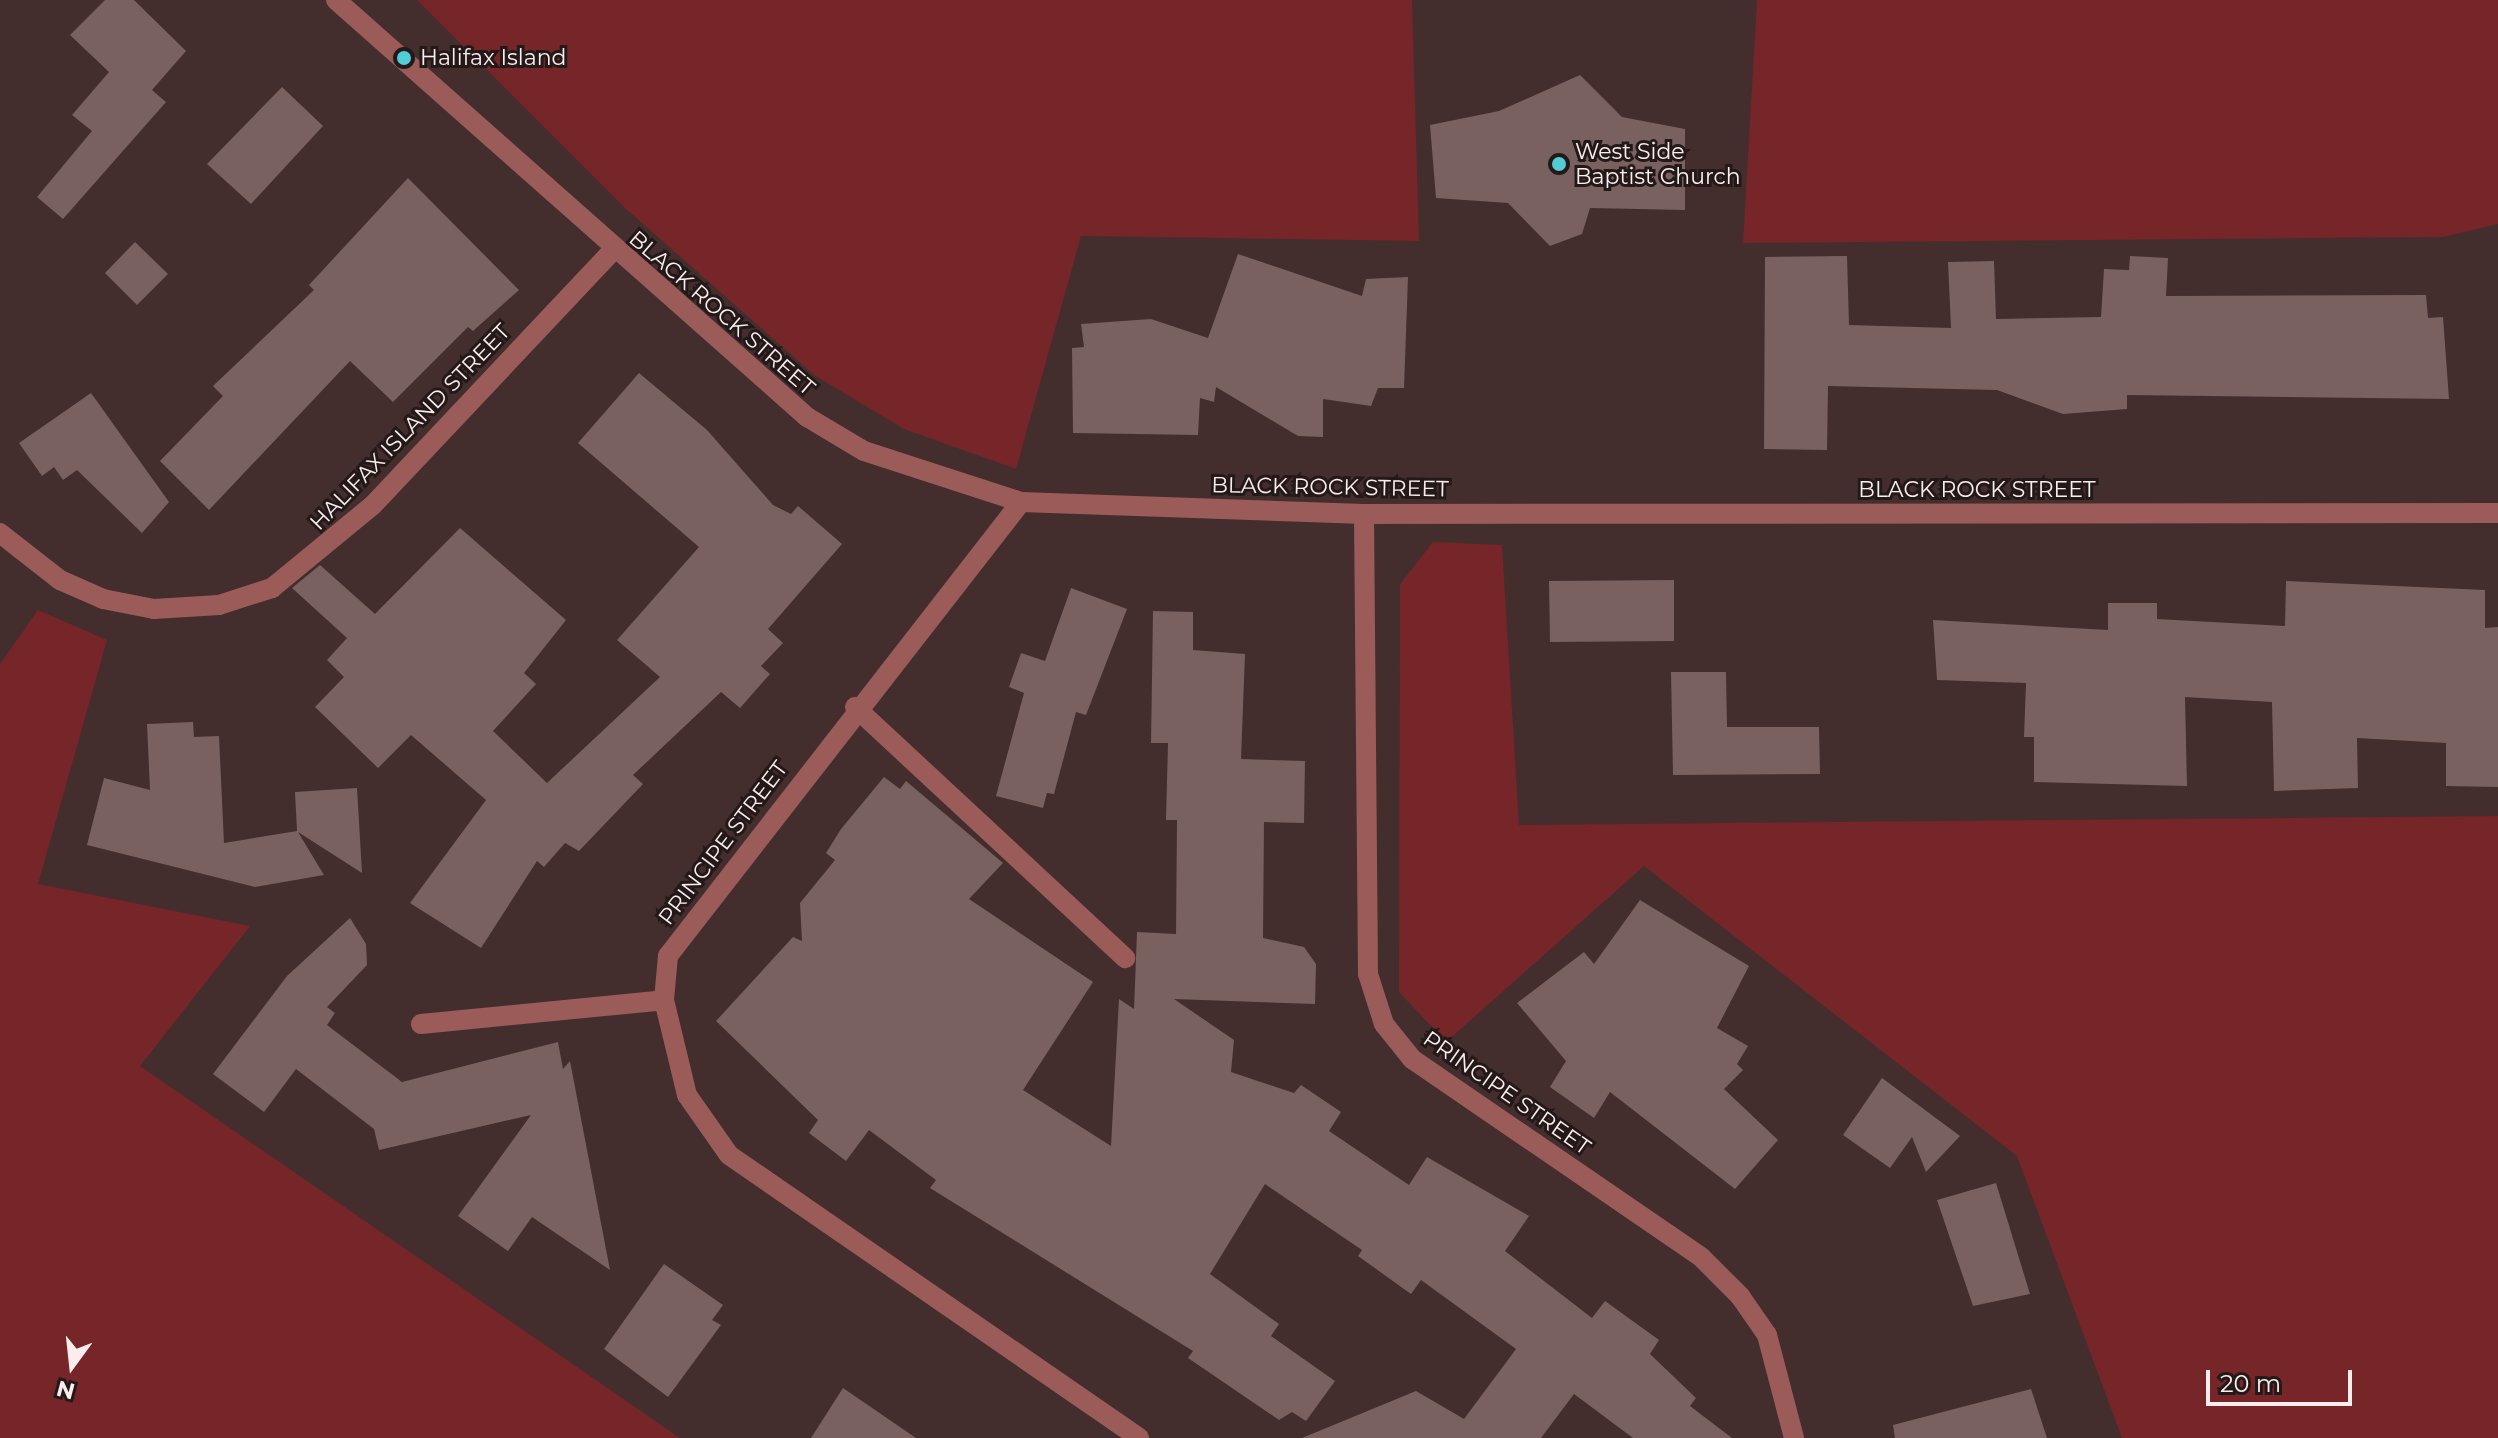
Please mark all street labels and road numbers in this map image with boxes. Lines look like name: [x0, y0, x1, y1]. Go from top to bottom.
street label: BLACK ROCK STREET: [624, 225, 820, 401]
street label: HALIFAX ISLAND STREET: [305, 318, 515, 536]
street label: BLACK ROCK STREET: [1211, 472, 1449, 502]
street label: BLACK ROCK STREET: [1858, 477, 2096, 503]
street label: PRINCIPE STREET: [653, 756, 793, 930]
street label: PRINCIPE STREET: [1418, 1025, 1596, 1161]

